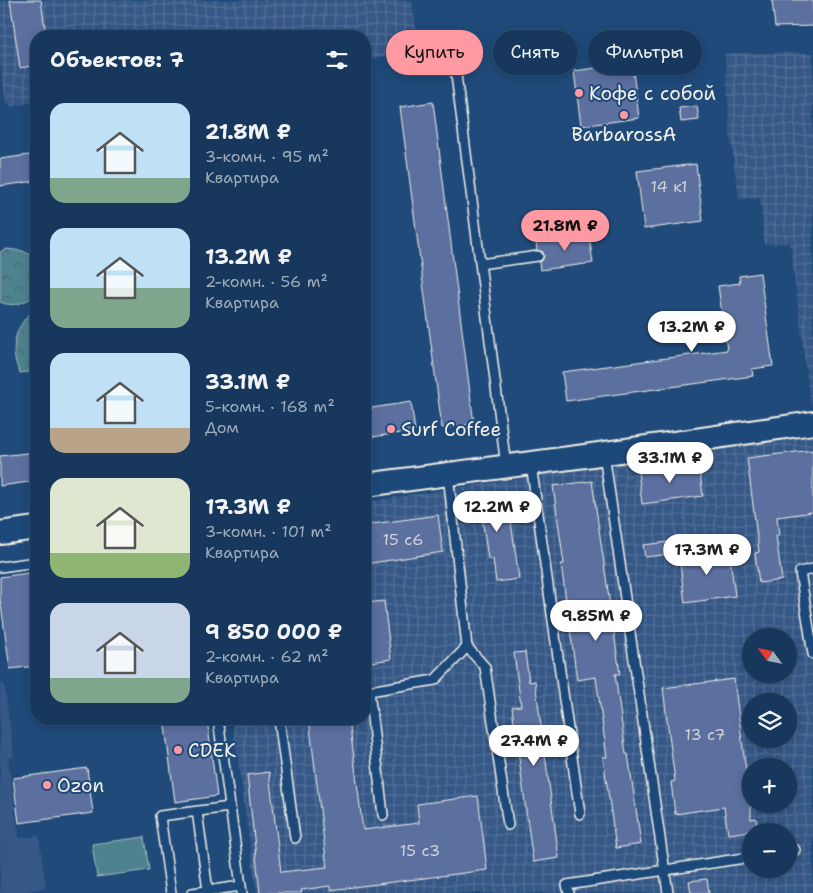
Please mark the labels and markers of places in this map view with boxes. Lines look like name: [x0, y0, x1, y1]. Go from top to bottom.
place label: Кофе с собой: [589, 81, 716, 106]
marker: Кофе с собой: [573, 87, 585, 99]
marker: BarbarossA: [618, 109, 630, 121]
place label: BarbarossA: [572, 122, 677, 147]
pin: 21.8M ₽: [519, 210, 611, 252]
pin: 13.2M ₽: [646, 310, 738, 353]
place label: Surf Coffee: [401, 417, 501, 442]
marker: Surf Coffee: [385, 423, 397, 435]
pin: 33.1M ₽: [624, 442, 716, 484]
pin: 12.2M ₽: [451, 490, 543, 533]
pin: 17.3M ₽: [661, 534, 753, 576]
pin: 9.85M ₽: [550, 600, 642, 642]
pin: 27.4M ₽: [488, 724, 580, 767]
place label: CDEK: [188, 738, 236, 763]
marker: CDEK: [172, 744, 184, 756]
place label: Ozon: [57, 773, 104, 798]
marker: Ozon: [41, 779, 53, 791]

